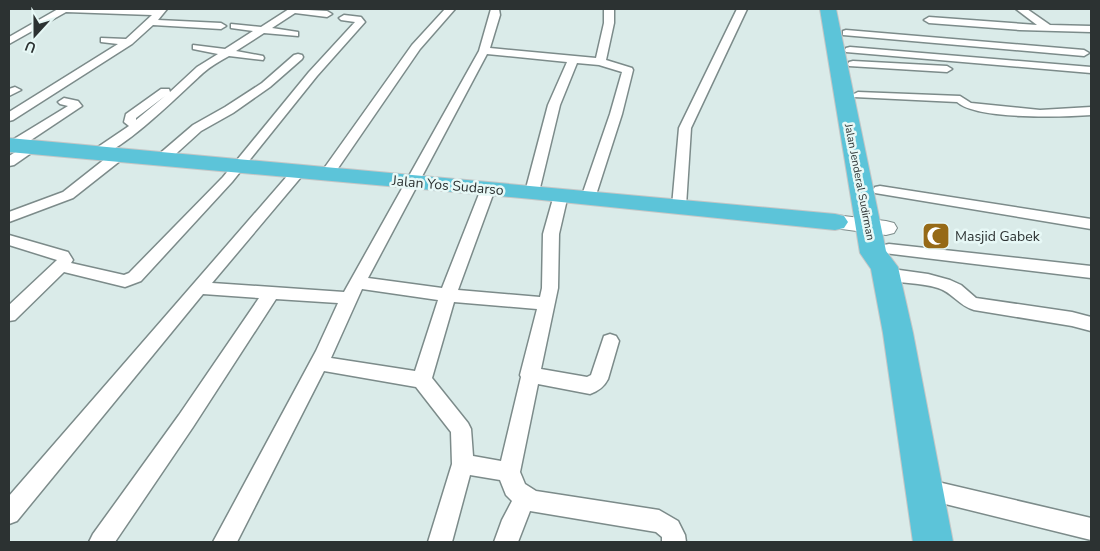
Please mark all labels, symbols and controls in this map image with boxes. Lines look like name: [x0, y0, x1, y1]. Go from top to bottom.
north arrow: [10, 10, 60, 60]
text: U: [22, 36, 39, 57]
street label: Jalan Jenderal Sudirman: [841, 121, 878, 242]
street label: Jalan Yos Sudarso: [390, 171, 505, 200]
mosque icon: Masjid Gabek: [921, 221, 951, 251]
place label: Masjid Gabek: [955, 227, 1041, 246]

